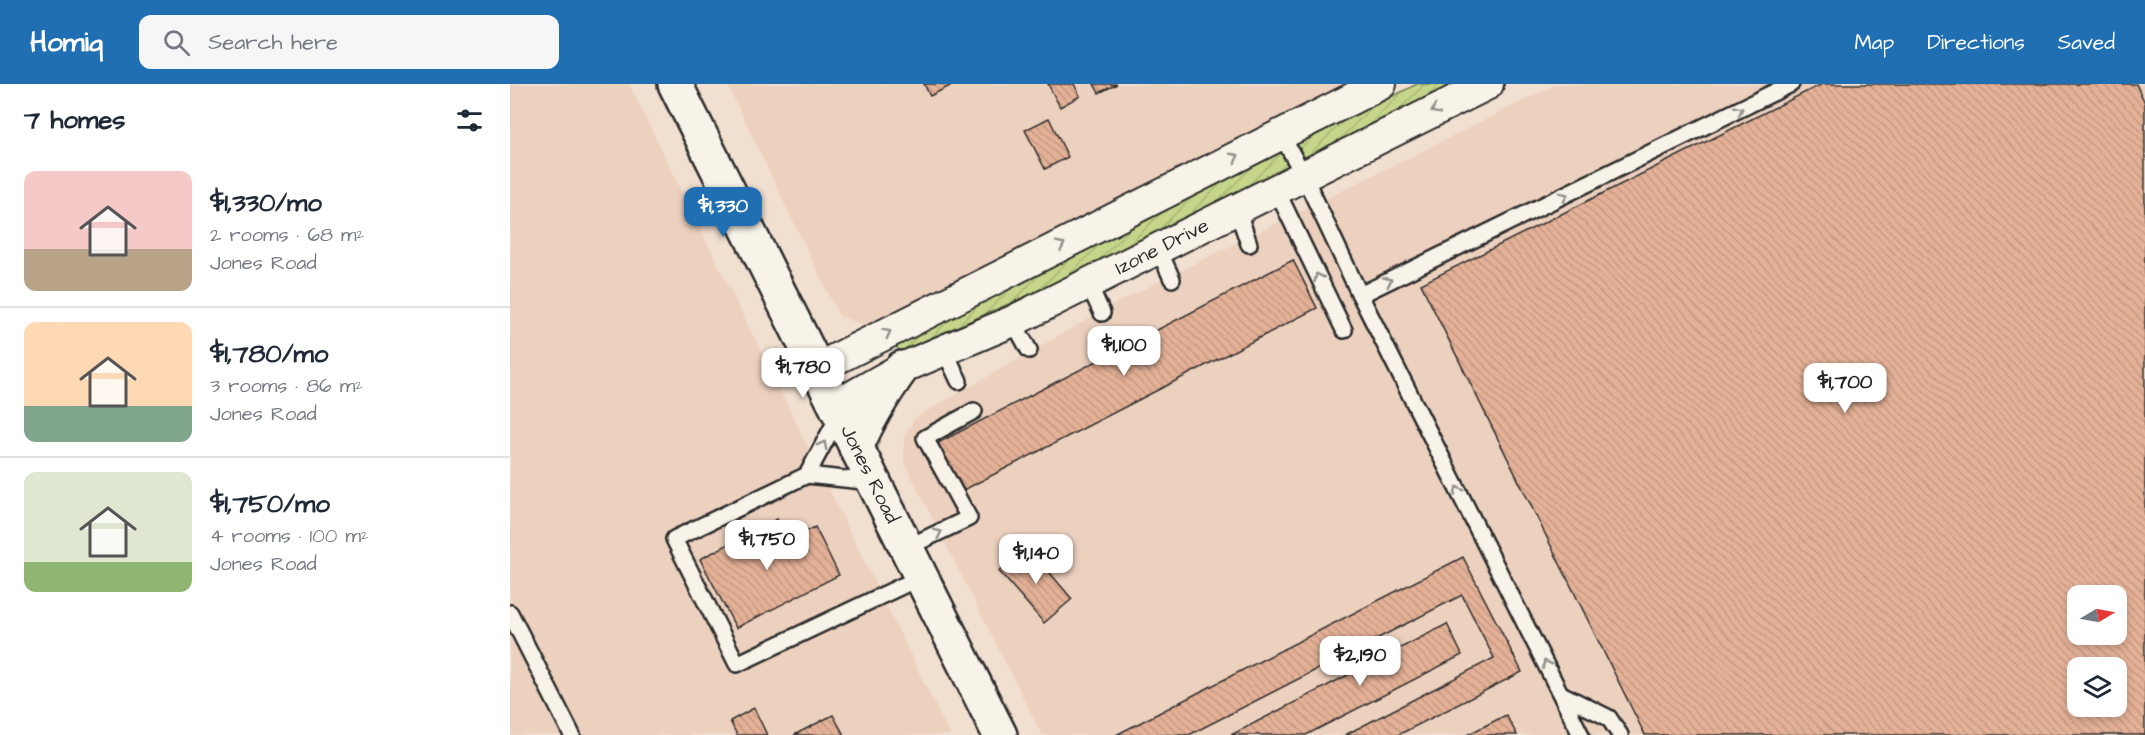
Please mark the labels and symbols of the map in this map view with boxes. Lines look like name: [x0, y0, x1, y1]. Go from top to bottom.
one-way arrow: [1431, 103, 1442, 114]
one-way arrow: [1732, 105, 1743, 117]
one-way arrow: [1229, 153, 1239, 164]
pin: $1,330: [674, 187, 772, 238]
one-way arrow: [1557, 191, 1568, 203]
street label: Izone Drive: [1110, 211, 1214, 282]
one-way arrow: [1055, 241, 1066, 253]
one-way arrow: [1314, 273, 1326, 284]
one-way arrow: [1382, 277, 1393, 289]
pin: $1,100: [1075, 326, 1173, 377]
one-way arrow: [881, 329, 892, 341]
pin: $1,780: [754, 348, 852, 399]
pin: $1,700: [1796, 363, 1894, 414]
street label: Jones Road: [833, 420, 906, 528]
one-way arrow: [816, 440, 827, 451]
one-way arrow: [1454, 485, 1465, 496]
pin: $1,750: [718, 520, 816, 571]
one-way arrow: [931, 529, 942, 541]
pin: $1,140: [987, 534, 1085, 585]
north arrow: [2067, 585, 2127, 645]
pin: $2,190: [1311, 636, 1409, 687]
one-way arrow: [1541, 659, 1553, 670]

